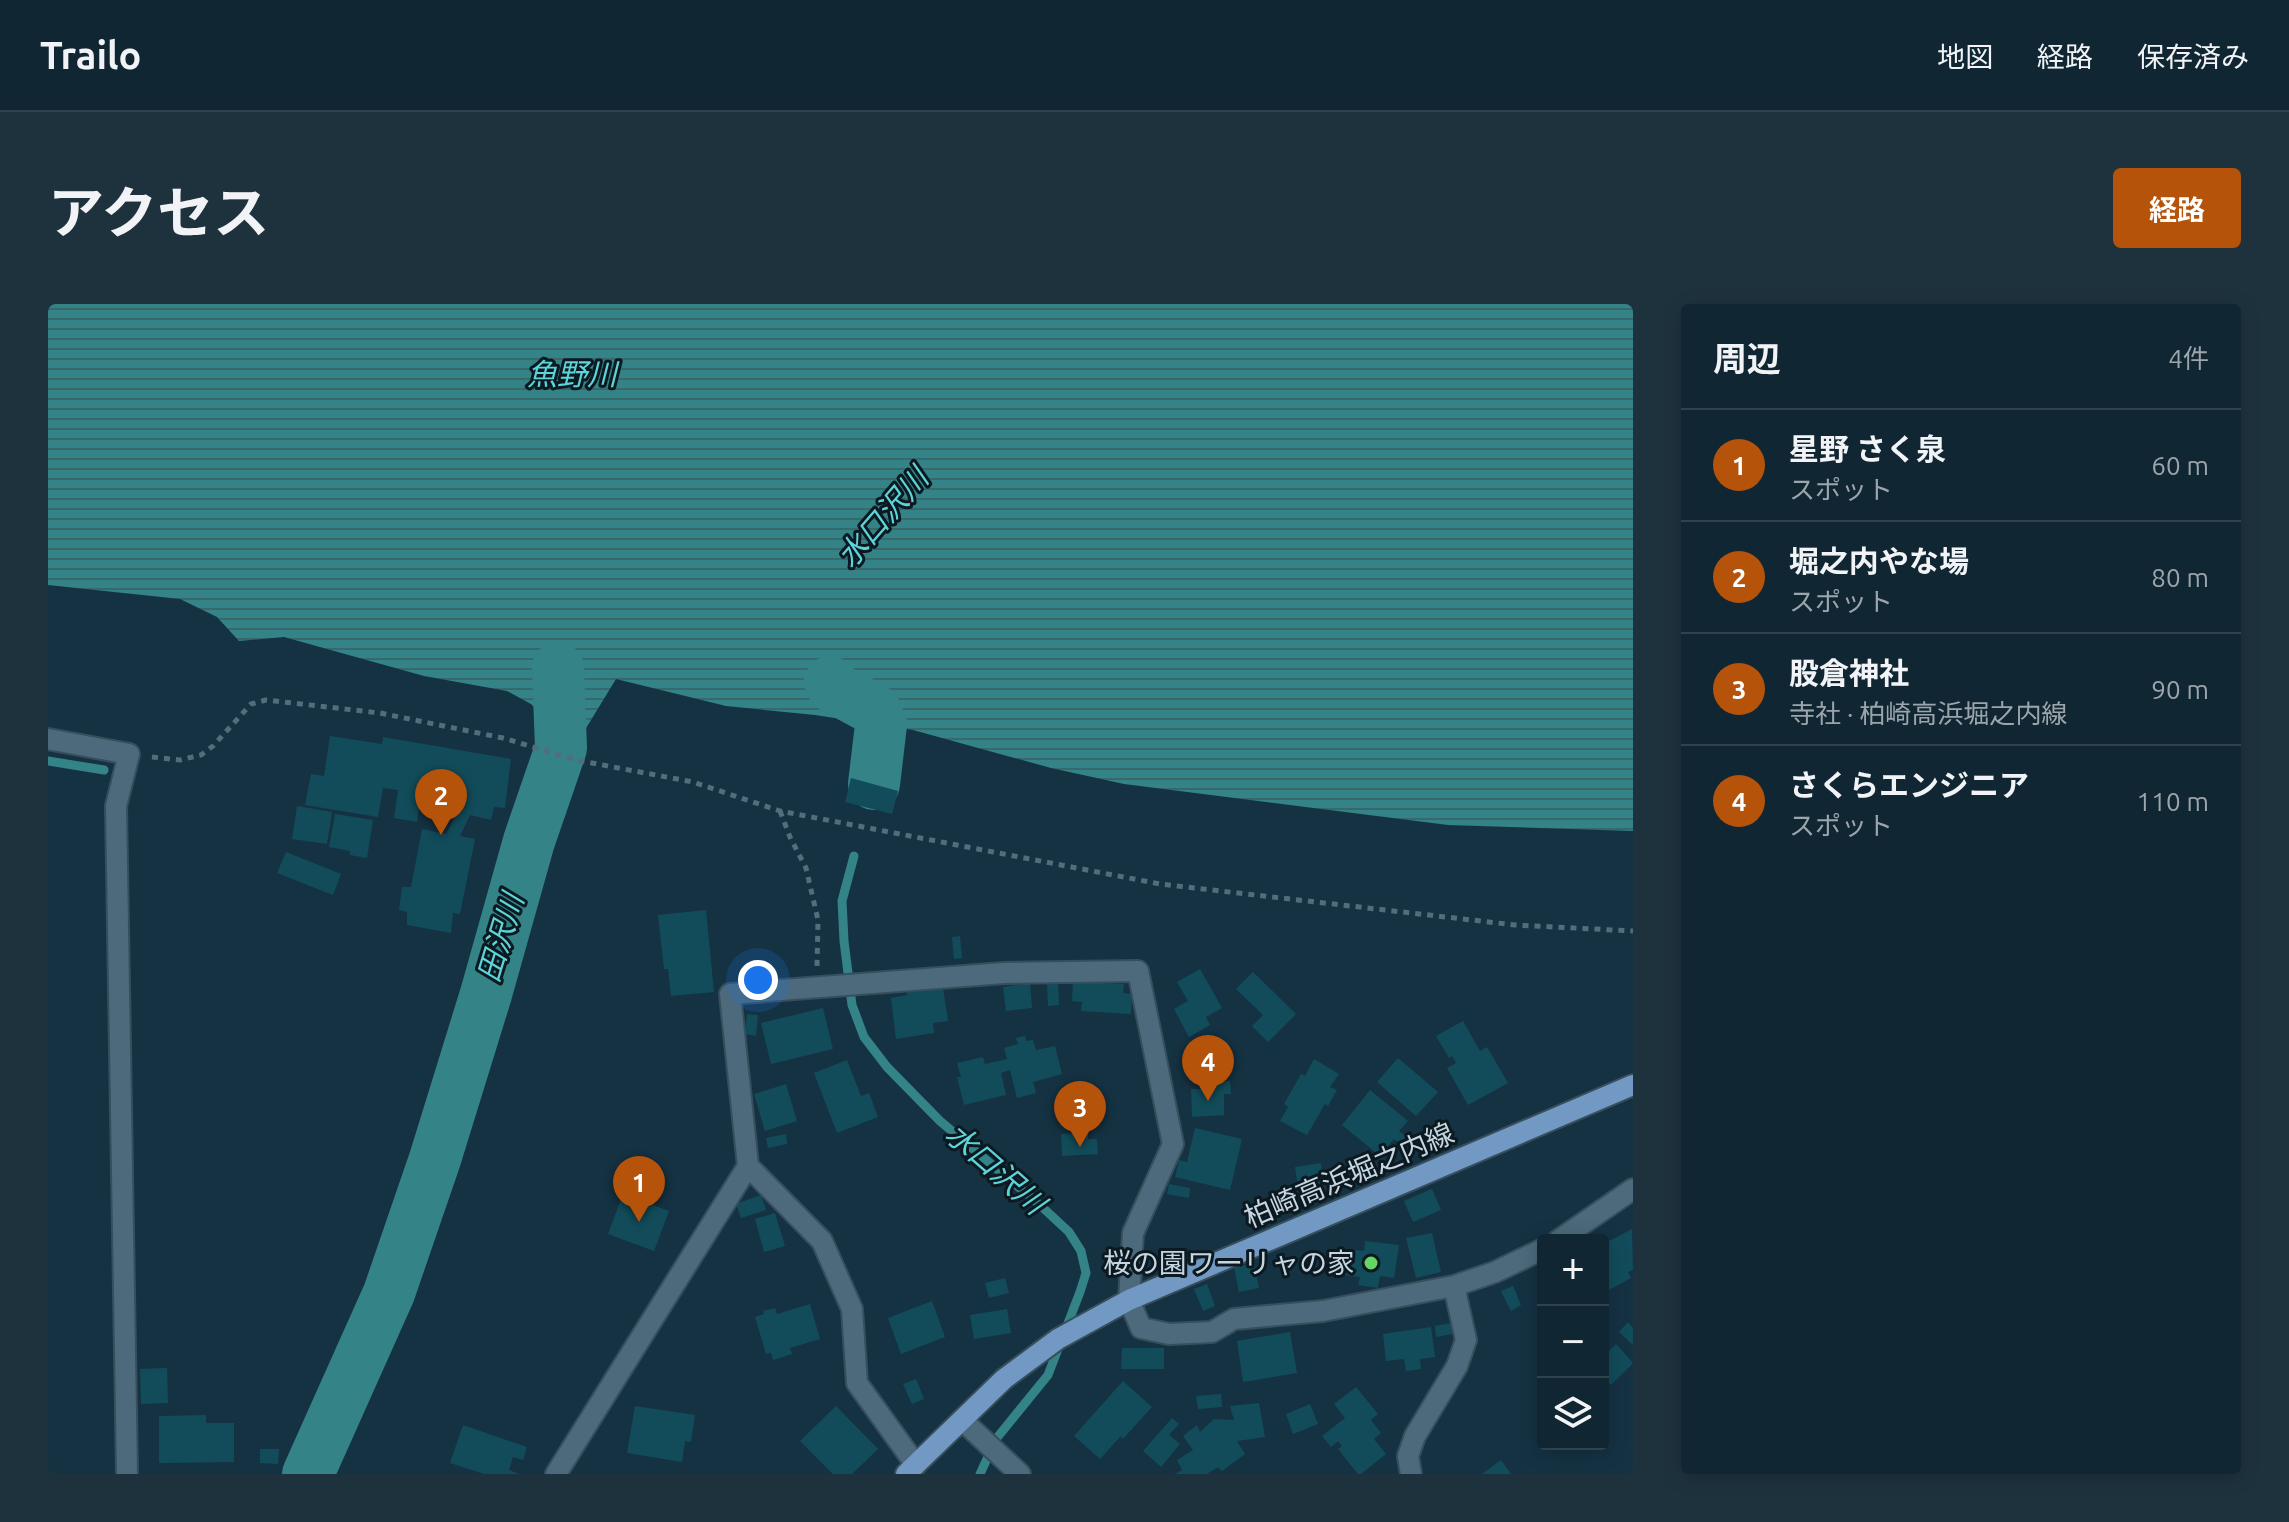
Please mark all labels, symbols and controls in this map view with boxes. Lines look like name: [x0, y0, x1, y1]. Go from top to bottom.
text: Trailo: [40, 34, 141, 76]
text: 地図: [1937, 41, 1993, 72]
text: 経路: [2037, 41, 2093, 72]
text: 保存済み: [2137, 41, 2249, 72]
button: 経路: [2113, 168, 2241, 248]
text: アクセス: [48, 181, 269, 244]
text: 周辺: [1713, 339, 1781, 377]
text: 4件: [2168, 344, 2209, 373]
water label: 魚野川: [527, 357, 620, 391]
text: 星野 さく泉: [1789, 432, 1946, 466]
text: 1: [1732, 451, 1746, 480]
text: 60 m: [2151, 451, 2209, 480]
water label: 水口沢川: [830, 459, 936, 574]
text: スポット: [1789, 475, 1893, 504]
text: 堀之内やな場: [1789, 544, 1969, 578]
text: 2: [1732, 563, 1746, 592]
text: 80 m: [2151, 563, 2209, 592]
text: スポット: [1789, 587, 1893, 616]
text: 股倉神社: [1789, 656, 1909, 690]
text: 3: [1732, 675, 1746, 704]
text: 90 m: [2151, 675, 2209, 704]
text: 寺社 · 柏崎高浜堀之内線: [1789, 699, 2067, 728]
text: さくらエンジニア: [1789, 768, 2029, 802]
pin: 2: [415, 769, 467, 835]
text: 4: [1732, 787, 1746, 816]
text: 110 m: [2137, 787, 2209, 816]
text: スポット: [1789, 811, 1893, 840]
water label: 田沢川: [471, 887, 530, 986]
your location: [738, 960, 778, 1000]
pin: 4: [1182, 1035, 1234, 1101]
pin: 3: [1054, 1081, 1106, 1147]
water label: 水口沢川: [939, 1116, 1054, 1222]
street label: 柏崎高浜堀之内線: [1240, 1117, 1458, 1233]
pin: 1: [613, 1156, 665, 1222]
map controls: [1537, 1234, 1609, 1450]
button: +: [1537, 1234, 1609, 1306]
place label: 桜の園ワーリャの家: [1103, 1247, 1355, 1278]
marker: 桜の園ワーリャの家: [1362, 1254, 1380, 1272]
button: −: [1537, 1306, 1609, 1378]
button: layers: [1537, 1378, 1609, 1450]

